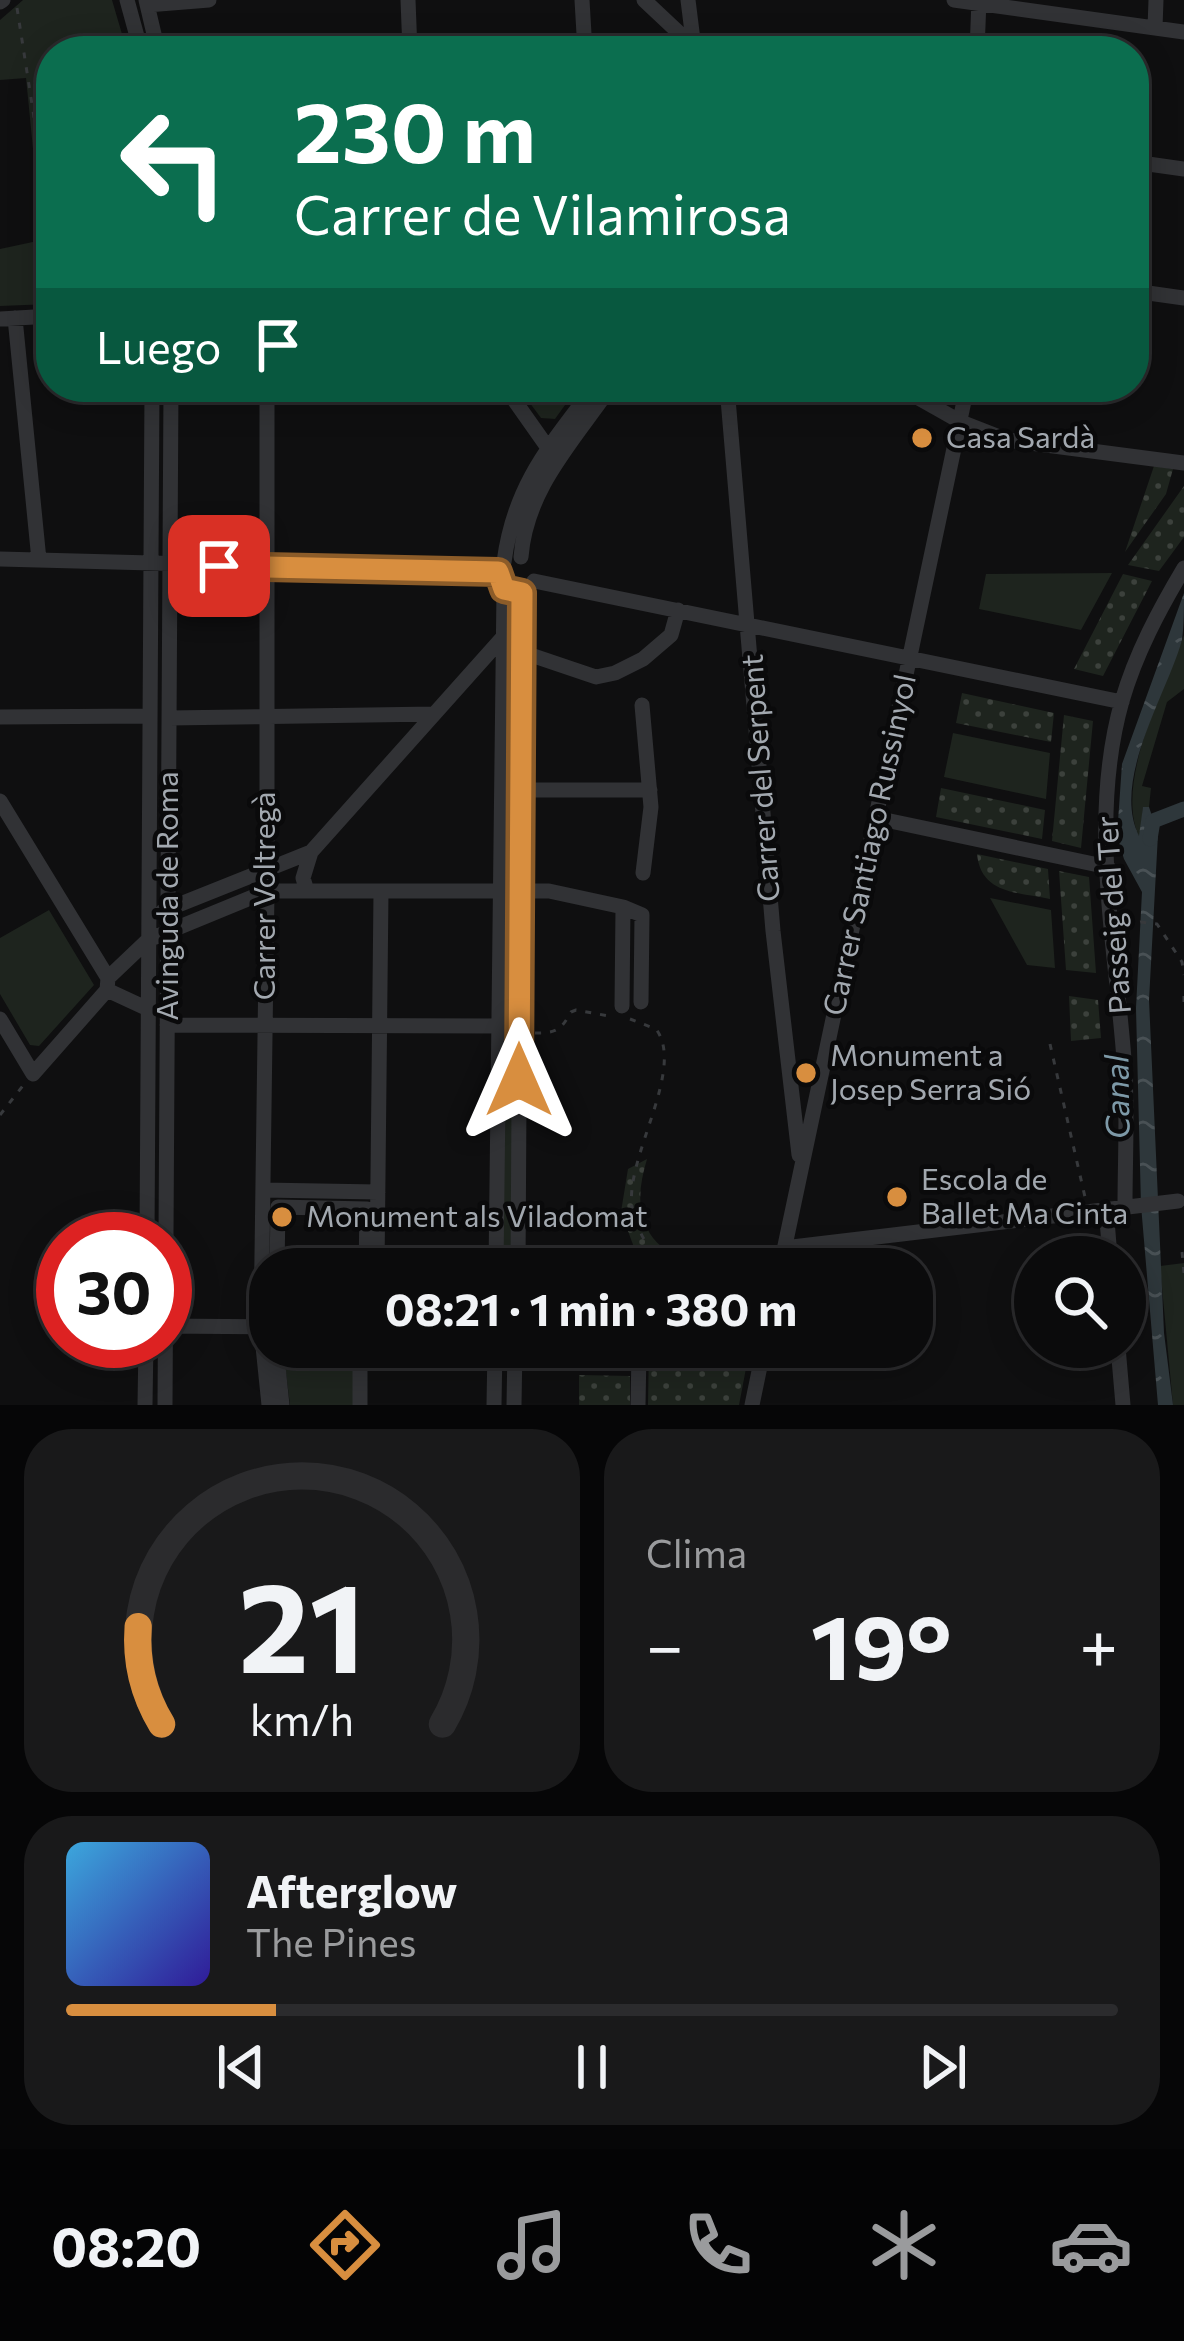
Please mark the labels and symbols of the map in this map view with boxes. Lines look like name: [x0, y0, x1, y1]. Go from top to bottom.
place label: Casa Sardà: [946, 417, 1095, 454]
marker: Casa Sardà: [909, 425, 935, 451]
pin: [168, 515, 270, 617]
street label: Carrer del Serpent: [731, 653, 786, 903]
street label: Carrer Santiago Russinyol: [813, 670, 922, 1019]
street label: Avinguda de Roma: [147, 771, 184, 1021]
street label: Carrer Voltregà: [244, 792, 281, 1000]
street label: Passeig del Ter: [1086, 815, 1137, 1016]
position arrow: [456, 1017, 582, 1143]
place label: Monument a Josep Serra Sió: [830, 1035, 1031, 1106]
water label: Canal: [1094, 1054, 1137, 1140]
marker: Monument a Josep Serra Sió: [793, 1060, 819, 1086]
place label: Escola de Ballet Ma Cinta: [921, 1159, 1128, 1230]
marker: Escola de Ballet Ma Cinta: [884, 1184, 910, 1210]
place label: Monument als Viladomat: [306, 1196, 648, 1233]
marker: Monument als Viladomat: [269, 1204, 295, 1230]
speed limit sign: 30: [36, 1212, 192, 1368]

